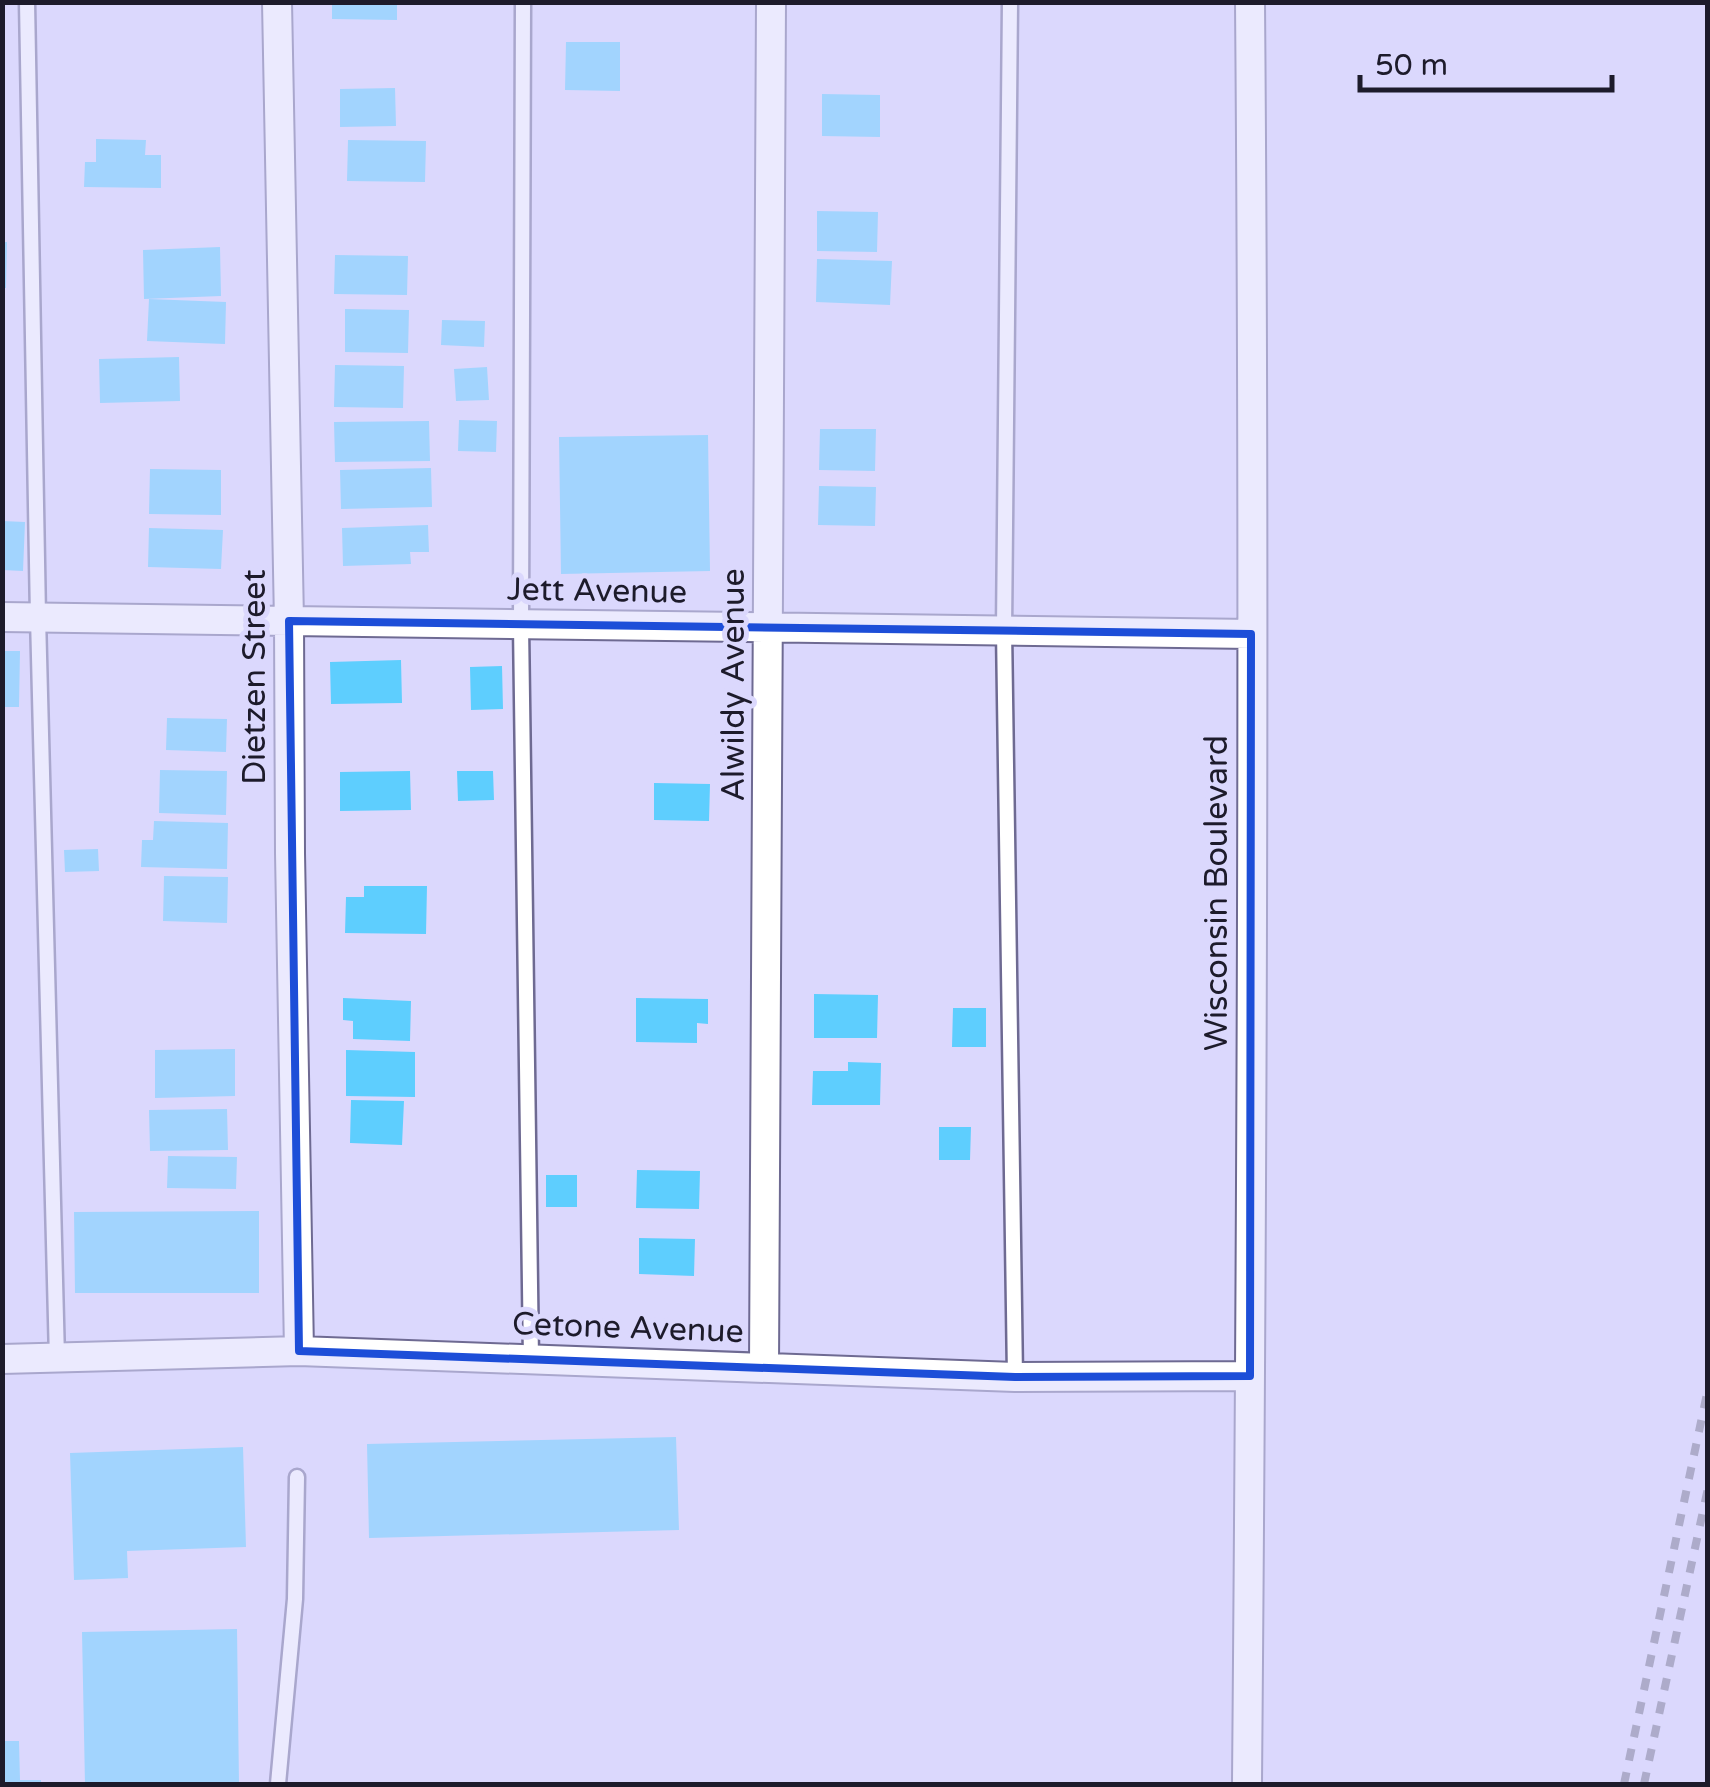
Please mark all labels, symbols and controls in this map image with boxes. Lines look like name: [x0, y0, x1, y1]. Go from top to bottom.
scale bar: [1360, 30, 1612, 92]
text: 50 m: [1375, 47, 1448, 84]
street label: Alwildy Avenue: [715, 568, 753, 802]
street label: Dietzen Street: [236, 569, 274, 785]
street label: Jett Avenue: [507, 570, 687, 612]
street label: Wisconsin Boulevard: [1198, 735, 1236, 1051]
street label: Cetone Avenue: [511, 1305, 744, 1351]

